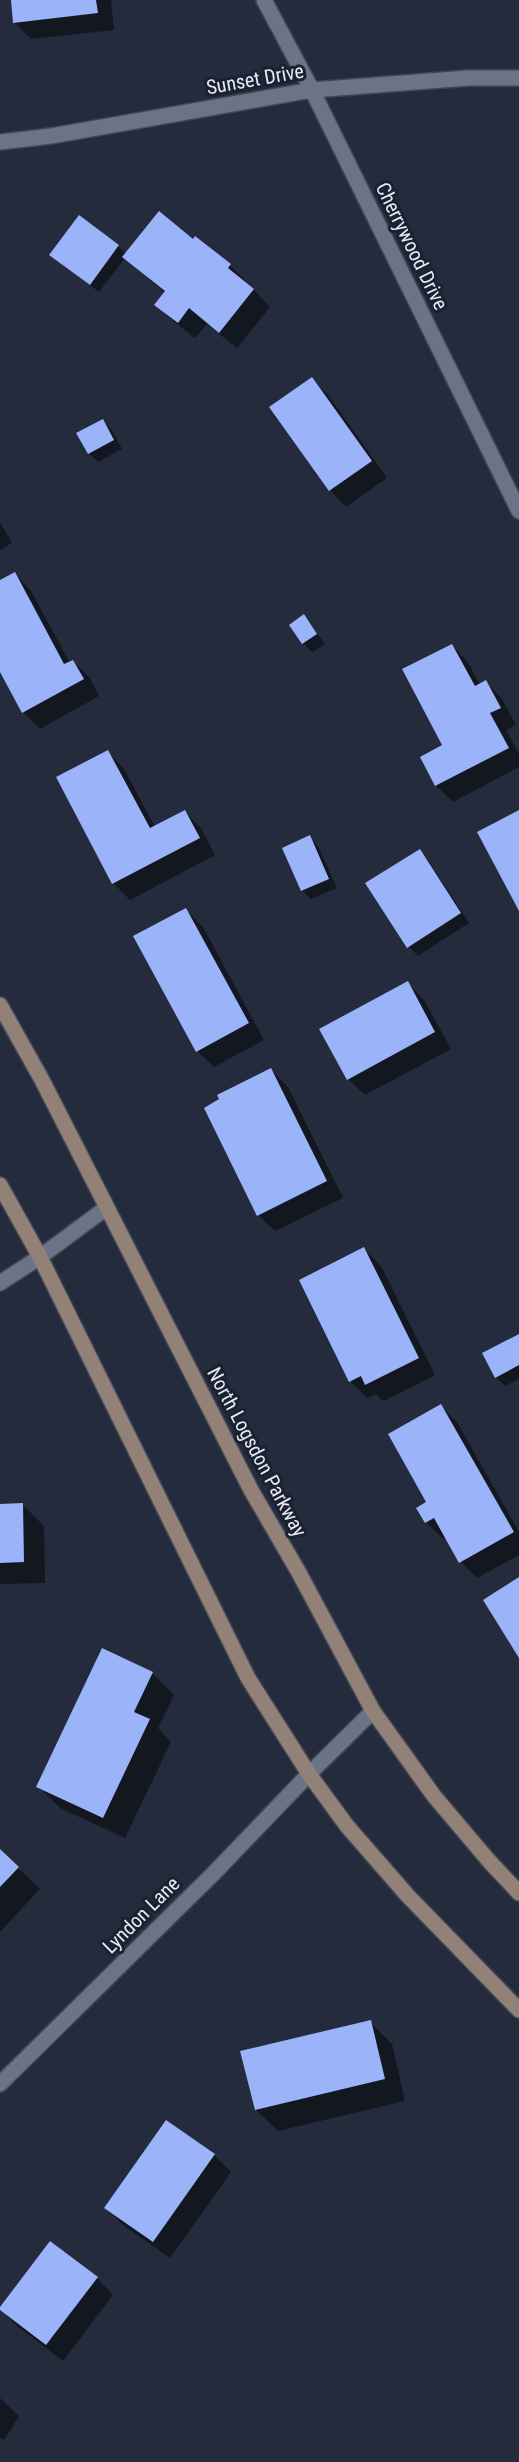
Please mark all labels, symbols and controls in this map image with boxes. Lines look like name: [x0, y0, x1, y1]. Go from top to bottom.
street label: Sunset Drive: [204, 59, 306, 99]
street label: Cherrywood Drive: [371, 178, 453, 314]
street label: North Logsdon Parkway: [202, 1363, 312, 1541]
street label: Lyndon Lane: [98, 1872, 184, 1958]

